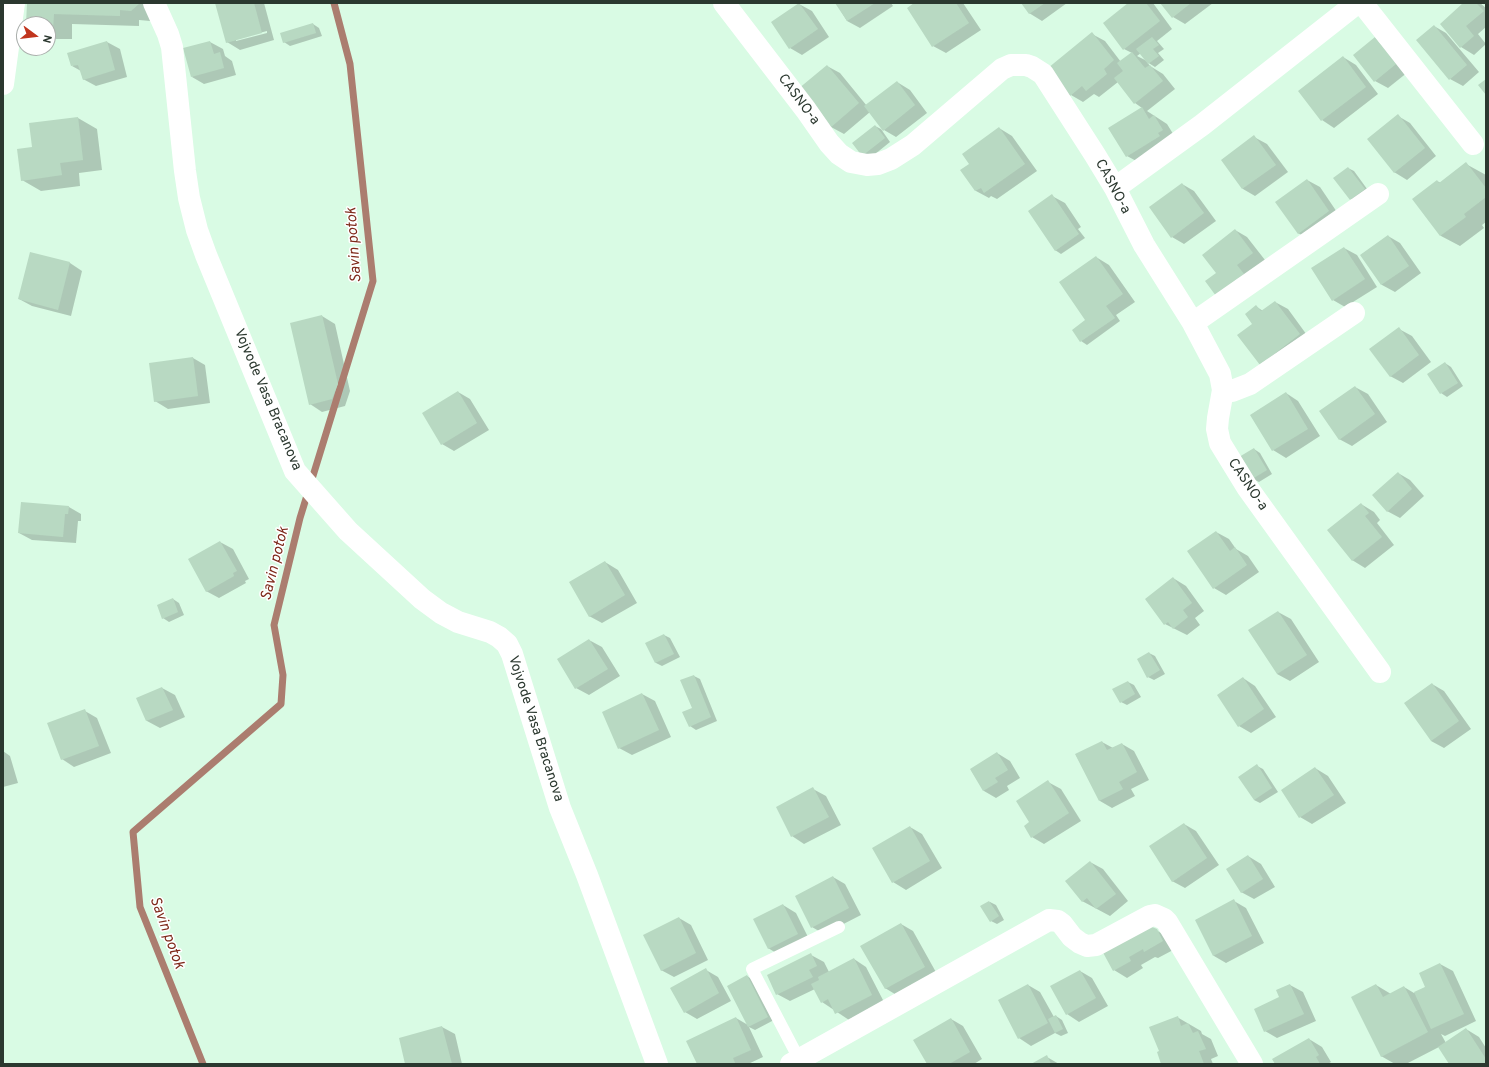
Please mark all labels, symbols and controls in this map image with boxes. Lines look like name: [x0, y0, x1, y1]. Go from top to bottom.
north arrow: [16, 16, 56, 56]
text: N: [39, 33, 54, 44]
street label: CASNO-a: [773, 71, 823, 129]
street label: CASNO-a: [1091, 157, 1133, 217]
water label: Savin potok: [343, 207, 367, 283]
street label: Vojvode Vasa Bracanova: [230, 327, 304, 473]
street label: CASNO-a: [1223, 456, 1271, 514]
water label: Savin potok: [258, 525, 294, 603]
street label: Vojvode Vasa Bracanova: [504, 654, 566, 804]
water label: Savin potok: [145, 894, 187, 972]

